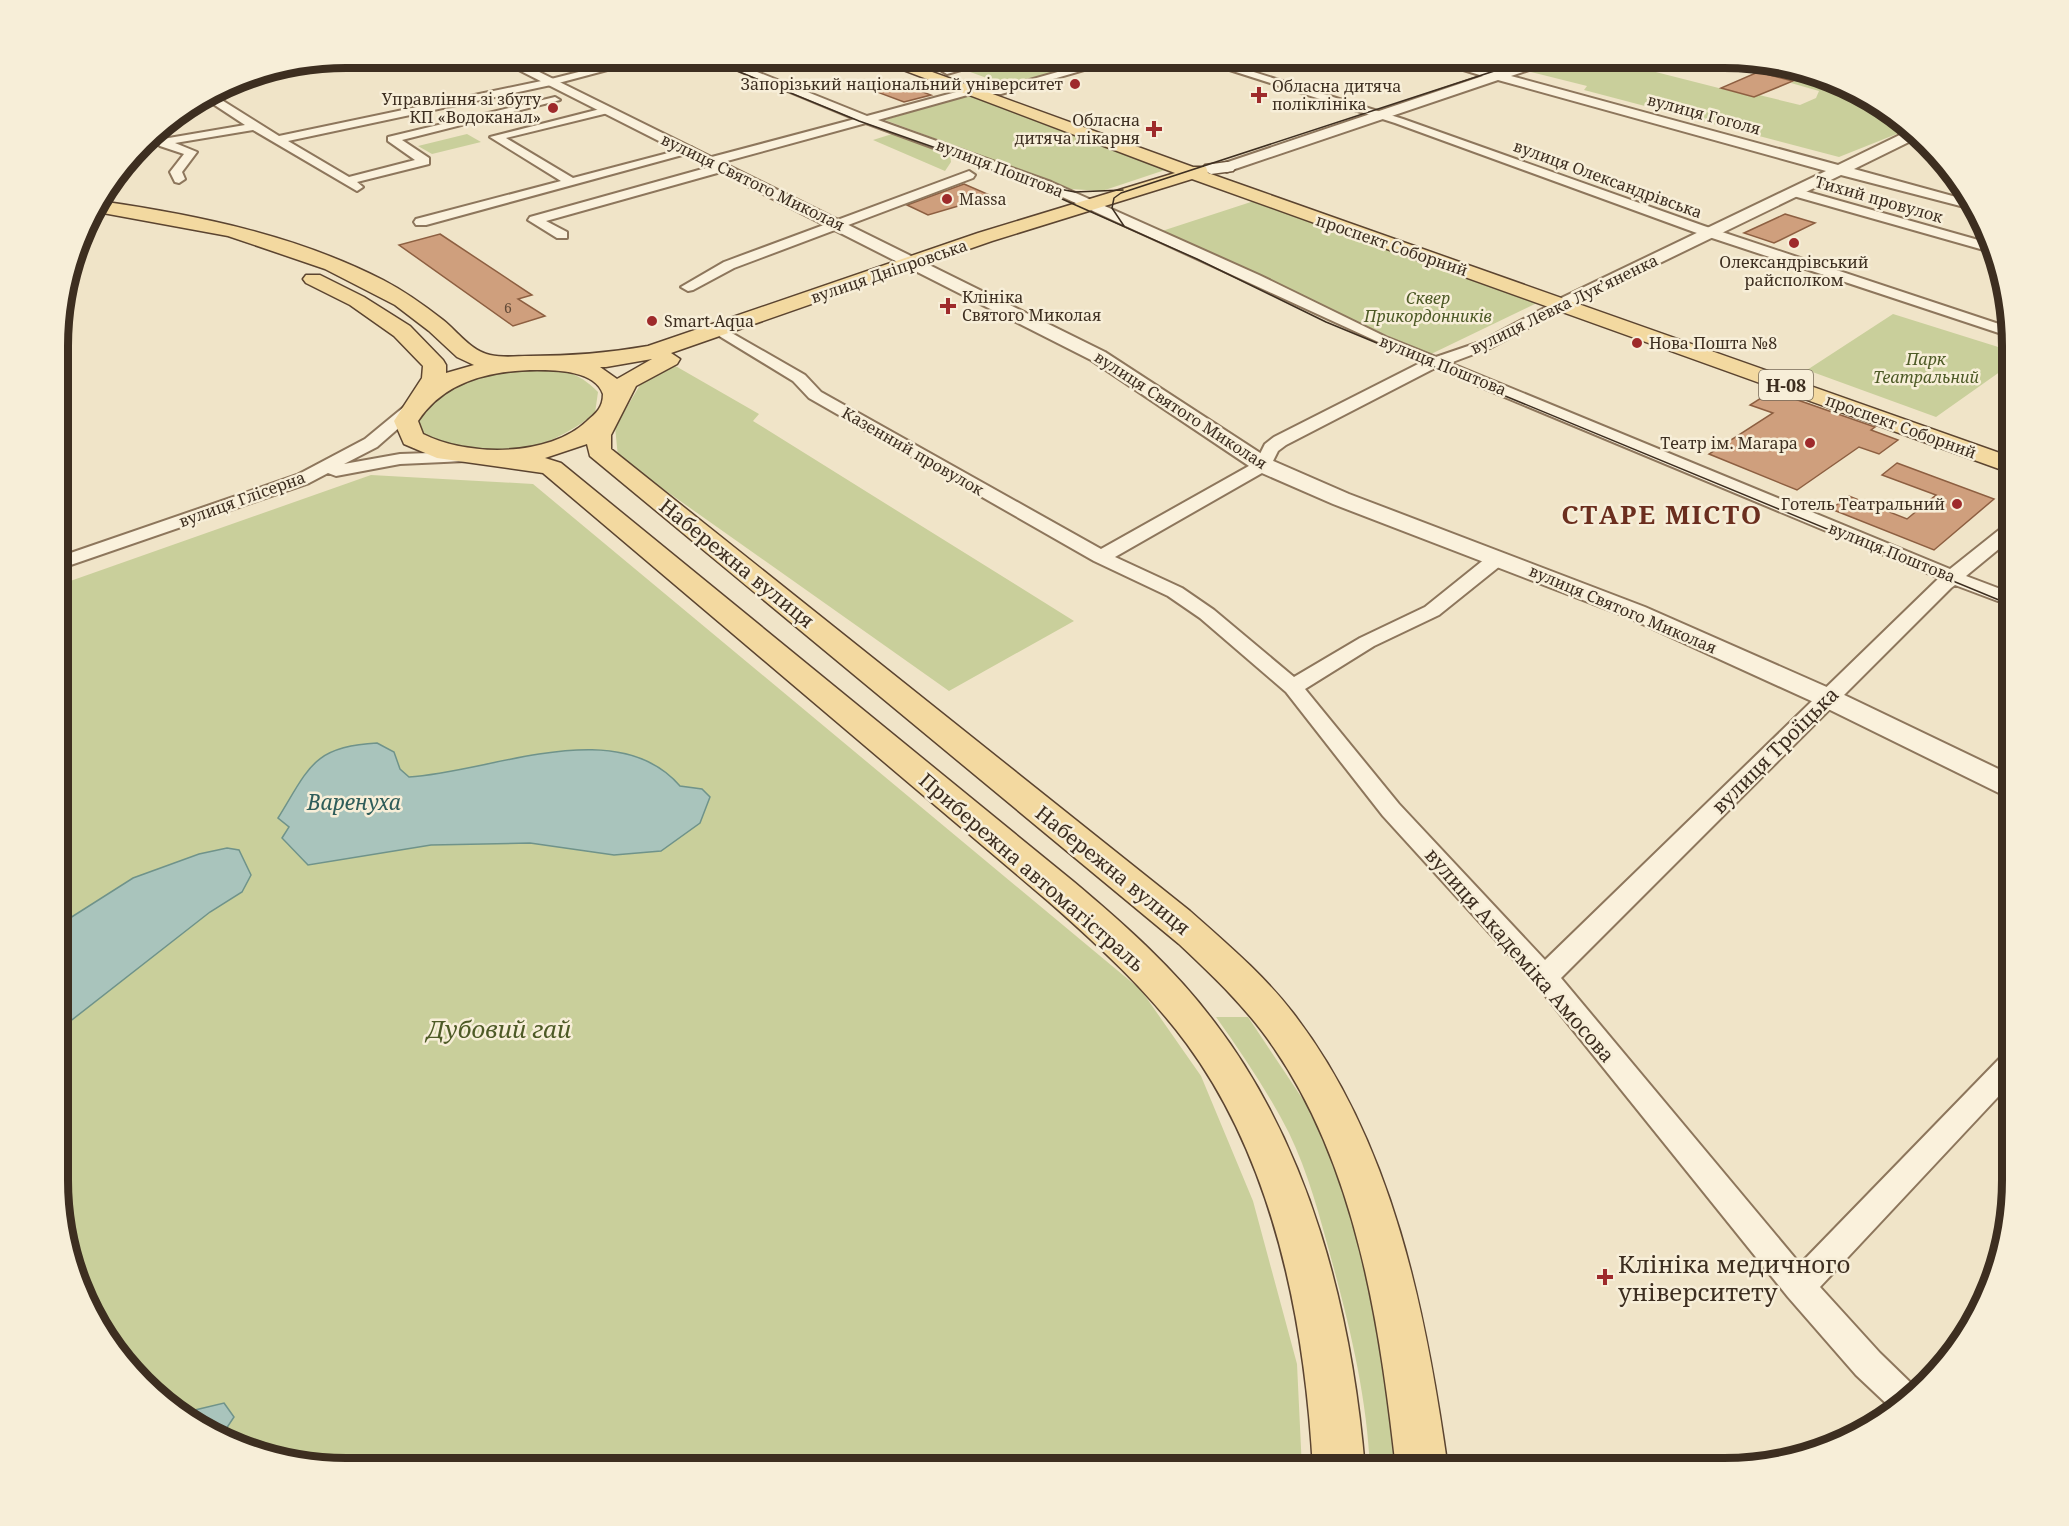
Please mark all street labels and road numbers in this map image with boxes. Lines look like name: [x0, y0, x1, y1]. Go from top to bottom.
street label: вулиця Гоголя: [1645, 88, 1763, 140]
street label: вулиця Святого Миколая: [657, 128, 849, 236]
street label: вулиця Поштова: [933, 134, 1067, 202]
street label: вулиця Олександрівська: [1511, 135, 1705, 223]
street label: Тихий провулок: [1812, 170, 1946, 228]
street label: проспект Соборний: [1313, 209, 1471, 281]
street label: вулиця Дніпровська: [808, 234, 970, 308]
street label: вулиця Левка Лукʼяненка: [1466, 249, 1662, 359]
street label: вулиця Поштова: [1376, 330, 1510, 400]
street label: вулиця Святого Миколая: [1090, 346, 1272, 474]
road number: Н-08: [1759, 370, 1813, 400]
street label: проспект Соборний: [1822, 388, 1980, 464]
street label: Казенний провулок: [838, 401, 988, 501]
street label: вулиця Глісерна: [176, 466, 308, 532]
street label: Набережна вулиця: [654, 492, 820, 634]
street label: вулиця Поштова: [1825, 517, 1959, 587]
street label: вулиця Святого Миколая: [1526, 559, 1720, 659]
street label: вулиця Троїцька: [1706, 681, 1844, 819]
street label: Прибережна автомагістраль: [914, 767, 1151, 978]
street label: Набережна вулиця: [1030, 799, 1196, 941]
street label: вулиця Академіка Амосова: [1419, 842, 1621, 1068]

